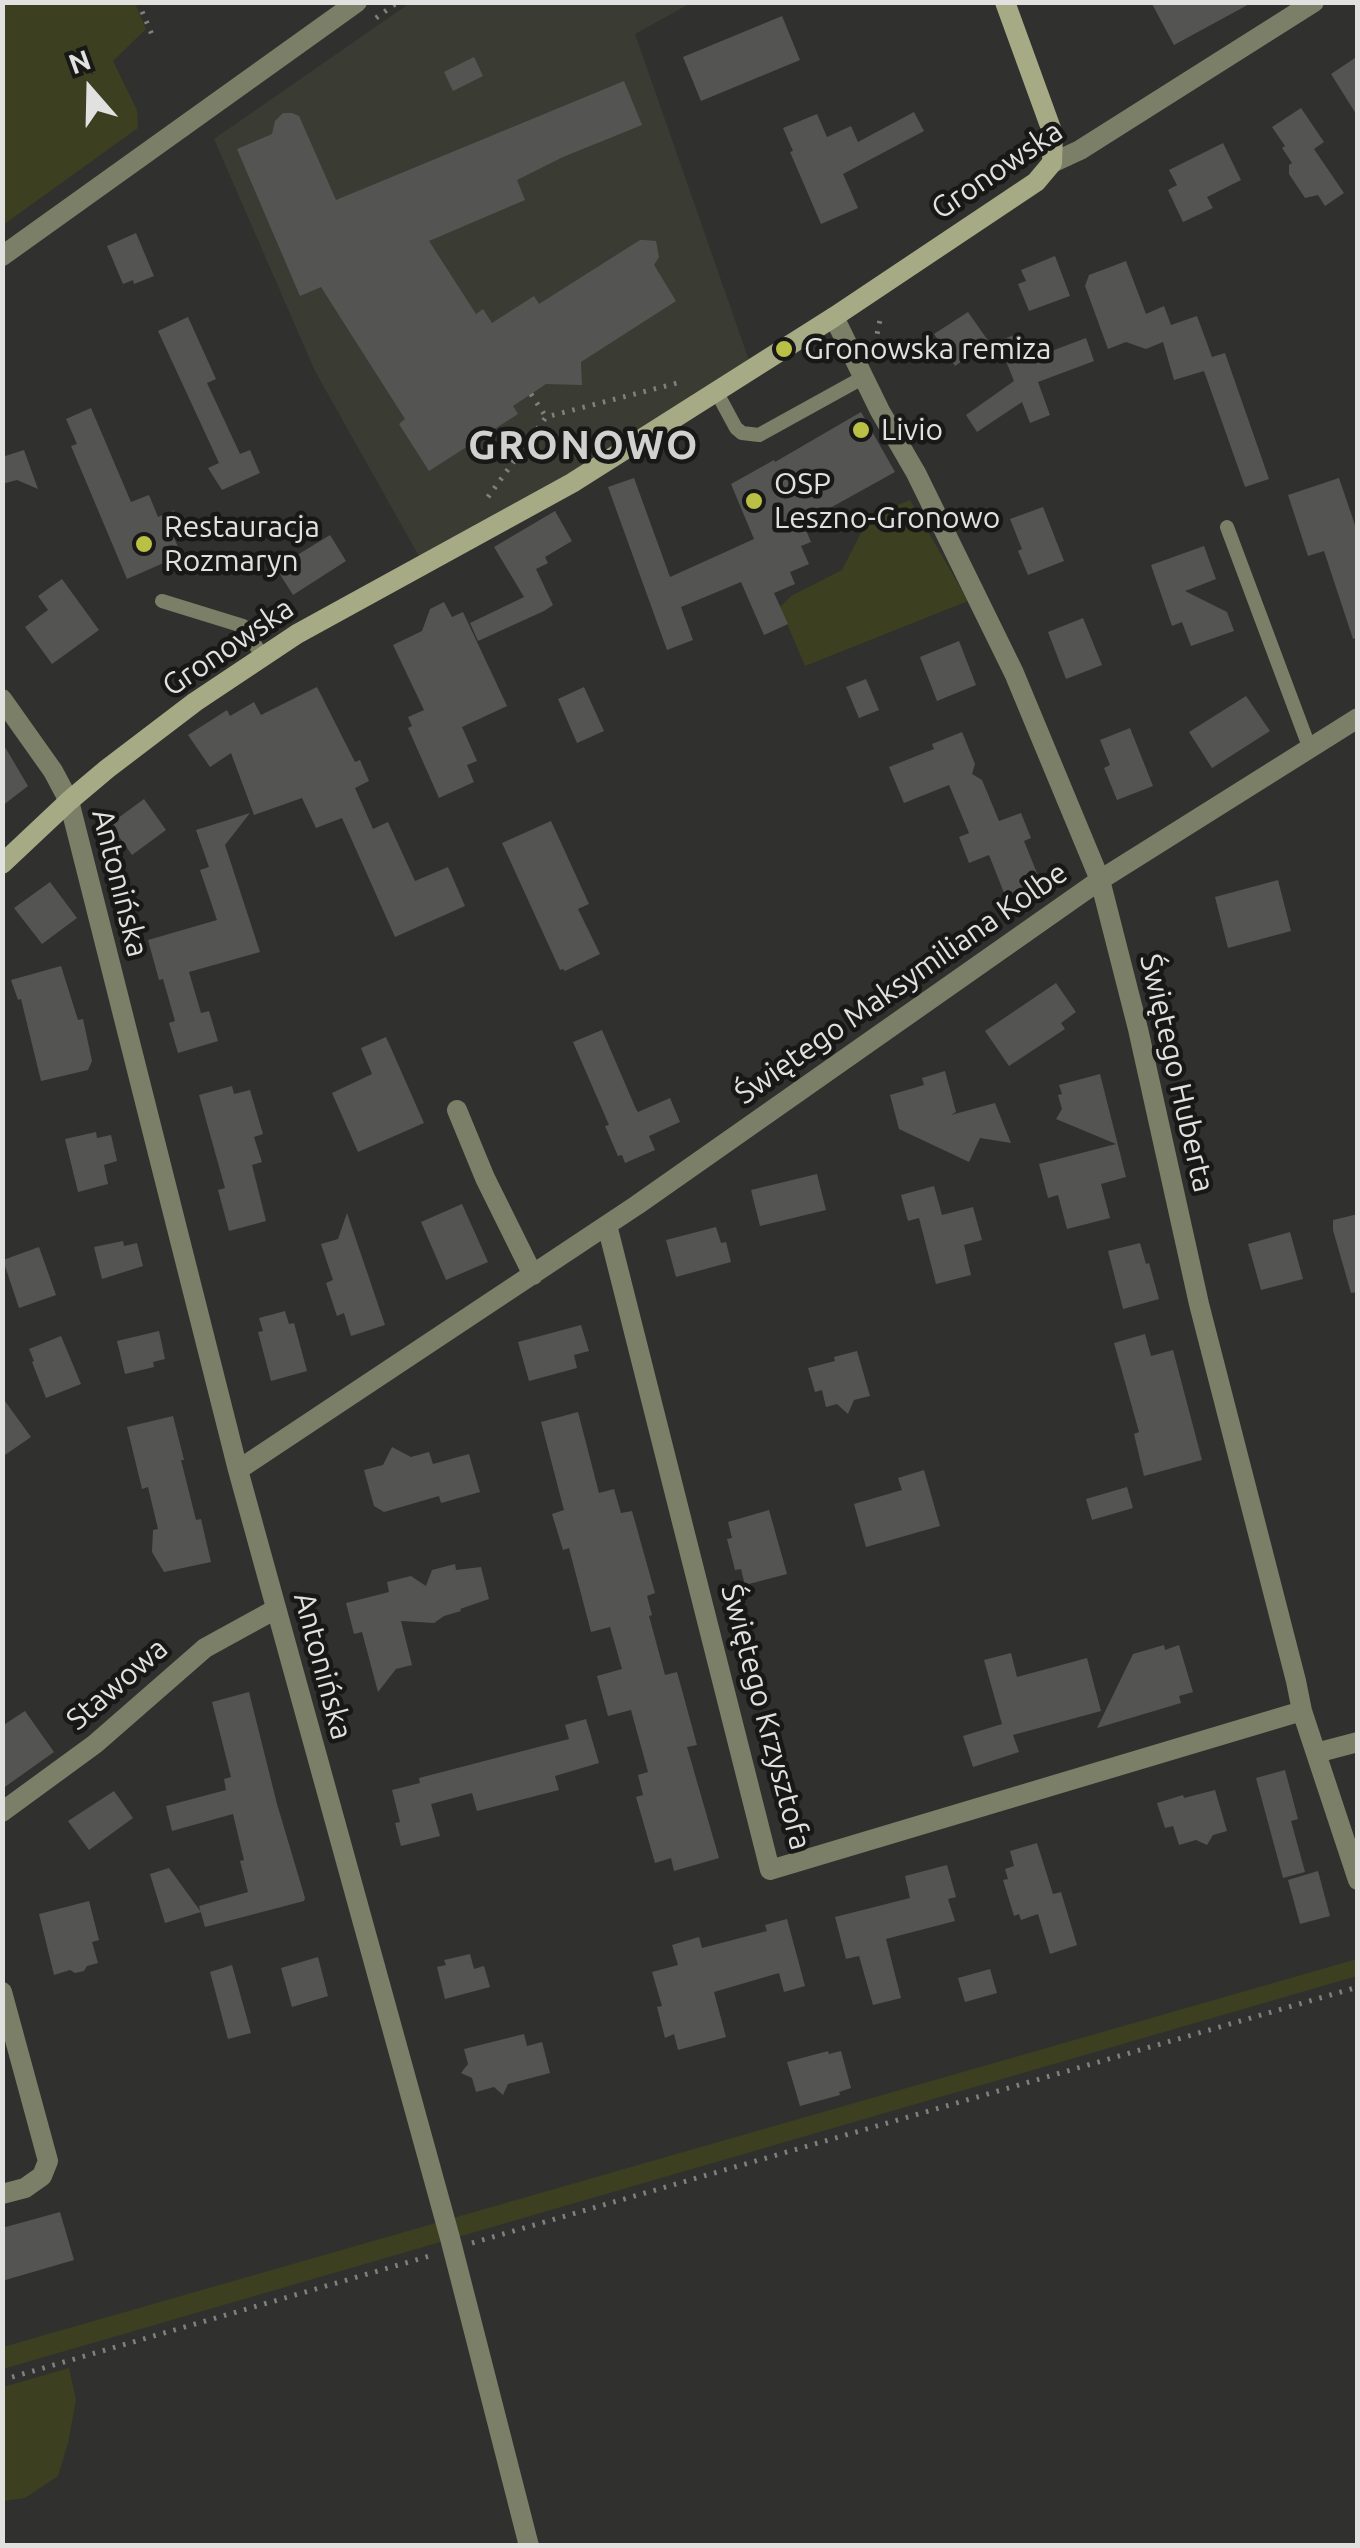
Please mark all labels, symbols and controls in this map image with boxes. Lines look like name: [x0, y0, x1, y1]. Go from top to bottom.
north arrow: [40, 40, 140, 140]
text: N: [64, 43, 95, 79]
street label: Gronowska: [925, 113, 1069, 227]
place label: Gronowska remiza: [804, 331, 1051, 367]
marker: Gronowska remiza: [773, 338, 795, 360]
place label: Livio: [881, 412, 943, 448]
marker: Livio: [850, 419, 872, 441]
district label: GRONOWO: [468, 422, 700, 470]
place label: OSP Leszno-Gronowo: [774, 466, 1000, 536]
marker: OSP Leszno-Gronowo: [743, 490, 765, 512]
place label: Restauracja Rozmaryn: [164, 509, 320, 580]
marker: Restauracja Rozmaryn: [133, 533, 155, 555]
street label: Gronowska: [156, 590, 300, 704]
street label: Antonińska: [84, 805, 156, 961]
street label: Świętego Maksymiliana Kolbe: [728, 854, 1074, 1112]
street label: Świętego Huberta: [1132, 950, 1222, 1196]
street label: Świętego Krzysztofa: [713, 1580, 819, 1854]
street label: Antonińska: [286, 1588, 360, 1744]
street label: Stawowa: [59, 1630, 175, 1738]

